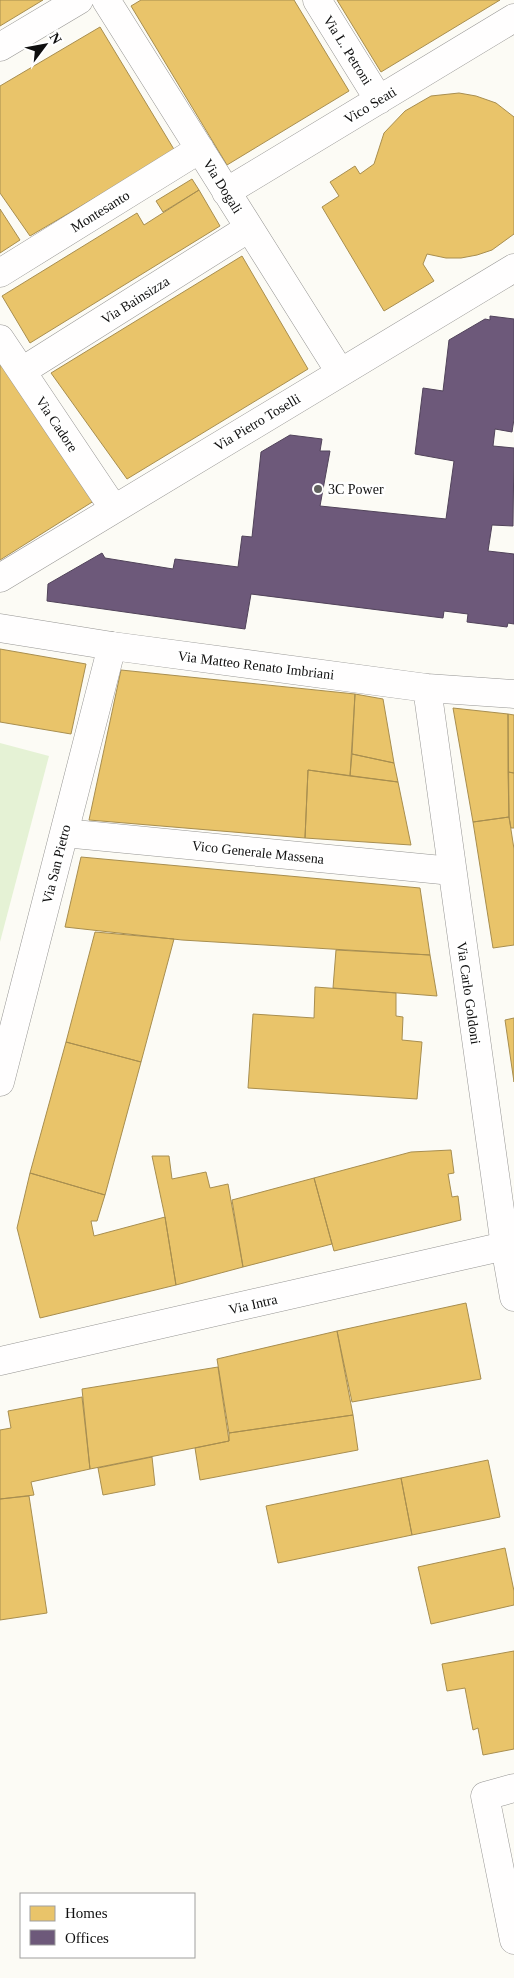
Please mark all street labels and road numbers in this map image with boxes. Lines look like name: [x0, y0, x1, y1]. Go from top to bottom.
street label: Via L. Petroni: [320, 13, 375, 88]
street label: Vico Seati: [342, 84, 399, 127]
street label: Via Dogali: [200, 156, 245, 216]
street label: Montesanto: [68, 188, 132, 235]
street label: Via Bainsizza: [99, 273, 173, 327]
street label: Via Pietro Toselli: [212, 391, 303, 454]
street label: Via Cadore: [33, 394, 81, 455]
street label: Via Matteo Renato Imbriani: [177, 648, 335, 683]
street label: Via San Pietro: [39, 823, 74, 905]
street label: Vico Generale Massena: [191, 838, 326, 867]
street label: Via Carlo Goldoni: [454, 941, 483, 1045]
street label: Via Intra: [227, 1291, 280, 1317]

